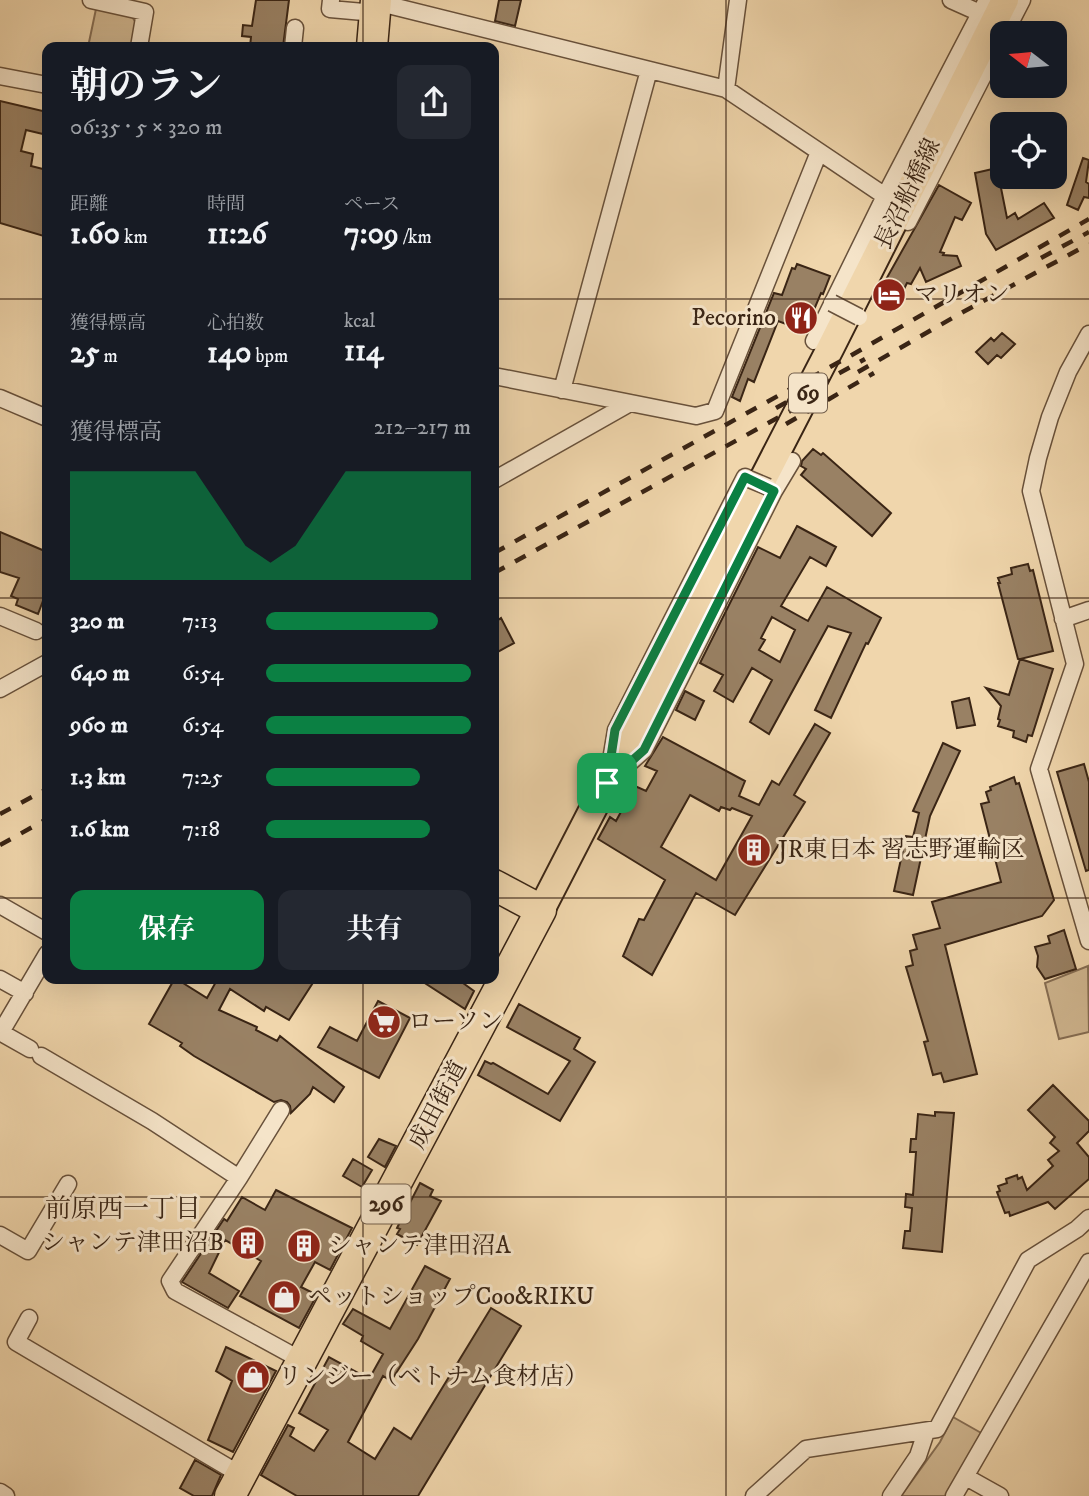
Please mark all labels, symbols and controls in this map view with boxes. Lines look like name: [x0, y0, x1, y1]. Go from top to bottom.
north arrow: [990, 21, 1068, 98]
map controls: [990, 21, 1067, 189]
text: 朝のラン: [70, 63, 222, 111]
button: share: [397, 65, 471, 139]
button: locate: [990, 112, 1067, 189]
text: 06:35 · 5 × 320 m: [70, 113, 222, 142]
street label: 長沼船橋線: [868, 133, 948, 255]
text: 距離: [70, 193, 108, 216]
text: 時間: [207, 193, 245, 216]
text: ペース: [344, 193, 400, 216]
text: 1.60: [70, 216, 120, 253]
text: 11:26: [207, 216, 267, 253]
text: 7:09: [344, 216, 399, 253]
text: km: [120, 226, 148, 249]
text: /km: [399, 226, 432, 249]
hotel icon: マリオン: [870, 276, 908, 314]
place label: マリオン: [914, 280, 1010, 310]
restaurant icon: Pecorino: [782, 299, 820, 337]
place label: Pecorino: [691, 303, 776, 333]
text: kcal: [344, 310, 375, 333]
text: 獲得標高: [70, 312, 146, 335]
text: 心拍数: [207, 312, 264, 335]
text: 114: [344, 333, 383, 370]
text: 25: [70, 335, 99, 372]
text: 140: [207, 335, 251, 372]
text: m: [99, 345, 118, 368]
text: bpm: [251, 345, 288, 368]
road number: 69: [789, 374, 827, 412]
text: 212–217 m: [374, 413, 471, 442]
text: 獲得標高: [70, 418, 162, 447]
text: 320 m: [70, 607, 124, 636]
text: 7:13: [182, 607, 217, 636]
text: 640 m: [70, 659, 130, 688]
text: 6:54: [182, 659, 223, 688]
text: 960 m: [70, 711, 128, 740]
text: 6:54: [182, 711, 223, 740]
pin: [577, 753, 637, 813]
text: 1.3 km: [70, 763, 126, 792]
text: 7:25: [182, 763, 223, 792]
icon: arrive: [588, 764, 626, 802]
text: 1.6 km: [70, 815, 129, 844]
text: 7:18: [182, 815, 220, 844]
building icon: JR東日本 習志野運輸区: [735, 831, 773, 869]
place label: JR東日本 習志野運輸区: [776, 835, 1025, 865]
button: 保存: [70, 890, 264, 970]
button: 共有: [278, 890, 471, 970]
supermarket icon: ローソン: [365, 1003, 403, 1041]
place label: ローソン: [408, 1007, 503, 1037]
street label: 成田街道: [402, 1056, 474, 1154]
road number: 296: [362, 1184, 410, 1224]
district label: 前原西一丁目: [45, 1193, 201, 1226]
building icon: シャンテ津田沼B: [229, 1224, 267, 1262]
building icon: シャンテ津田沼A: [285, 1227, 323, 1265]
place label: シャンテ津田沼B: [41, 1228, 224, 1258]
place label: シャンテ津田沼A: [328, 1231, 512, 1261]
shop icon: ペットショップCoo&RIKU: [265, 1278, 303, 1316]
place label: ペットショップCoo&RIKU: [308, 1282, 594, 1312]
shop icon: リンジー（ベトナム食材店）: [234, 1358, 272, 1396]
place label: リンジー（ベトナム食材店）: [278, 1362, 588, 1392]

